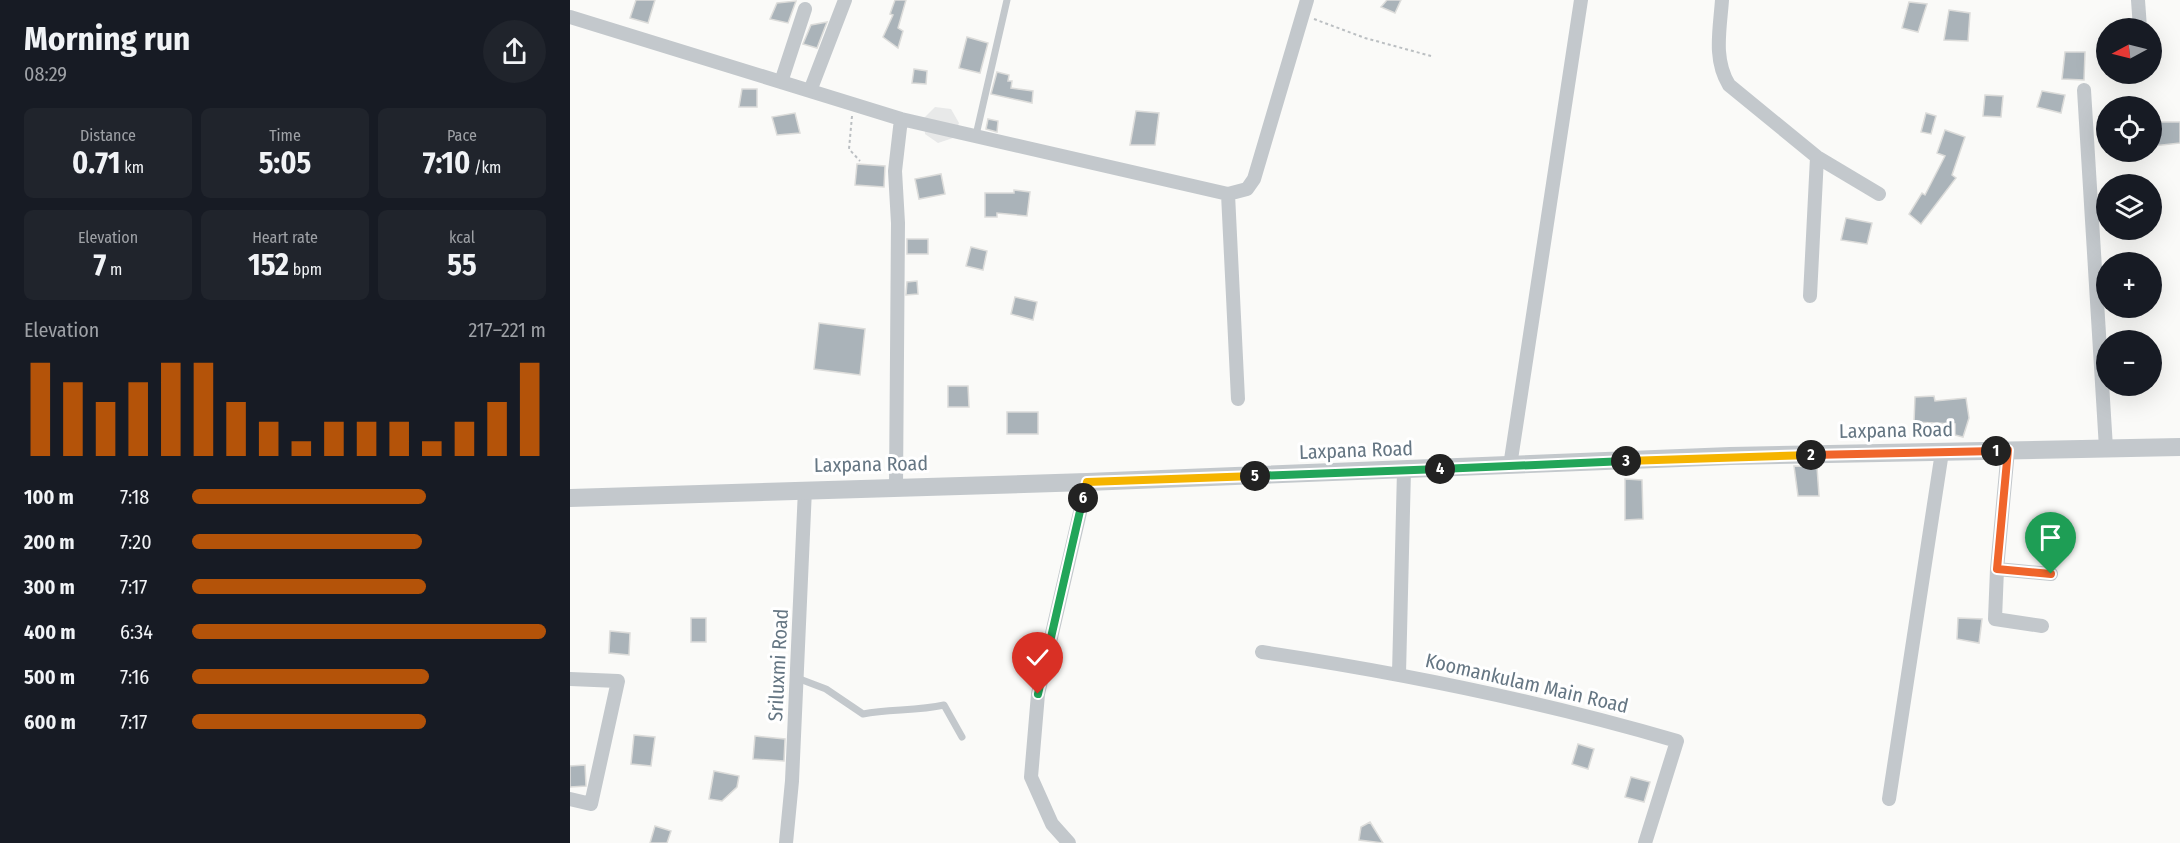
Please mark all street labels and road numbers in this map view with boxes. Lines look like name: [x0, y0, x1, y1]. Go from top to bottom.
street label: Laxpana Road: [1839, 417, 1953, 443]
street label: Laxpana Road: [1299, 436, 1413, 464]
street label: Laxpana Road: [814, 451, 928, 477]
street label: Sriluxmi Road: [763, 608, 793, 722]
street label: Koomankulam Main Road: [1423, 648, 1631, 718]

